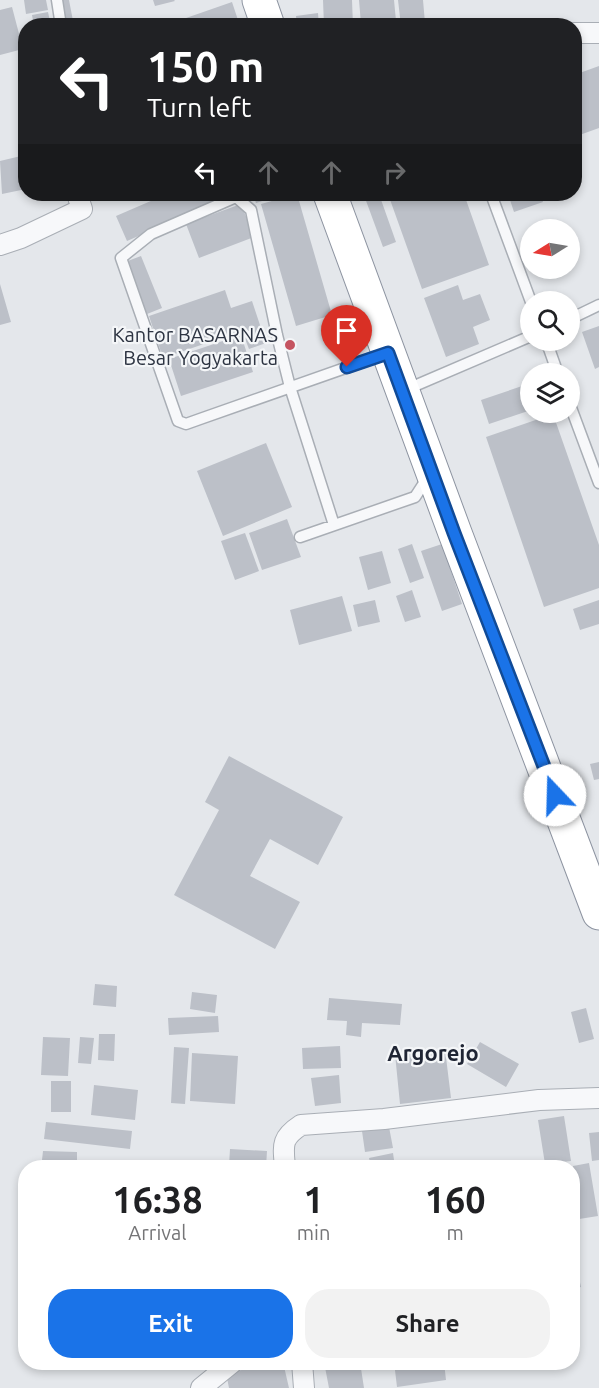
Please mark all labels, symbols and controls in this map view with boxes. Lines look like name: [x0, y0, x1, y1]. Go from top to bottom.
icon: left: [48, 42, 126, 120]
text: 150 m: [147, 43, 264, 90]
text: Turn left: [147, 92, 251, 122]
icon: left: [189, 156, 222, 189]
icon: ahead: [252, 156, 285, 189]
icon: ahead: [315, 156, 348, 189]
icon: right: [378, 156, 411, 189]
north arrow: [520, 219, 580, 279]
map controls: [520, 219, 580, 423]
button: search: [520, 291, 580, 351]
pin: [321, 305, 372, 367]
icon: arrive: [330, 314, 363, 347]
place label: Kantor BASARNAS Besar Yogyakarta: [112, 323, 278, 369]
marker: Kantor BASARNAS Besar Yogyakarta: [283, 338, 297, 352]
button: layers: [520, 363, 580, 423]
position arrow: [523, 763, 587, 827]
district label: Argorejo: [387, 1040, 479, 1065]
text: 16:38: [112, 1179, 202, 1220]
text: 1: [303, 1179, 324, 1220]
text: 160: [425, 1179, 486, 1220]
text: Arrival: [128, 1221, 187, 1244]
text: min: [297, 1221, 330, 1244]
text: m: [447, 1221, 464, 1244]
button: Exit: [48, 1289, 293, 1358]
button: Share: [305, 1289, 550, 1358]

